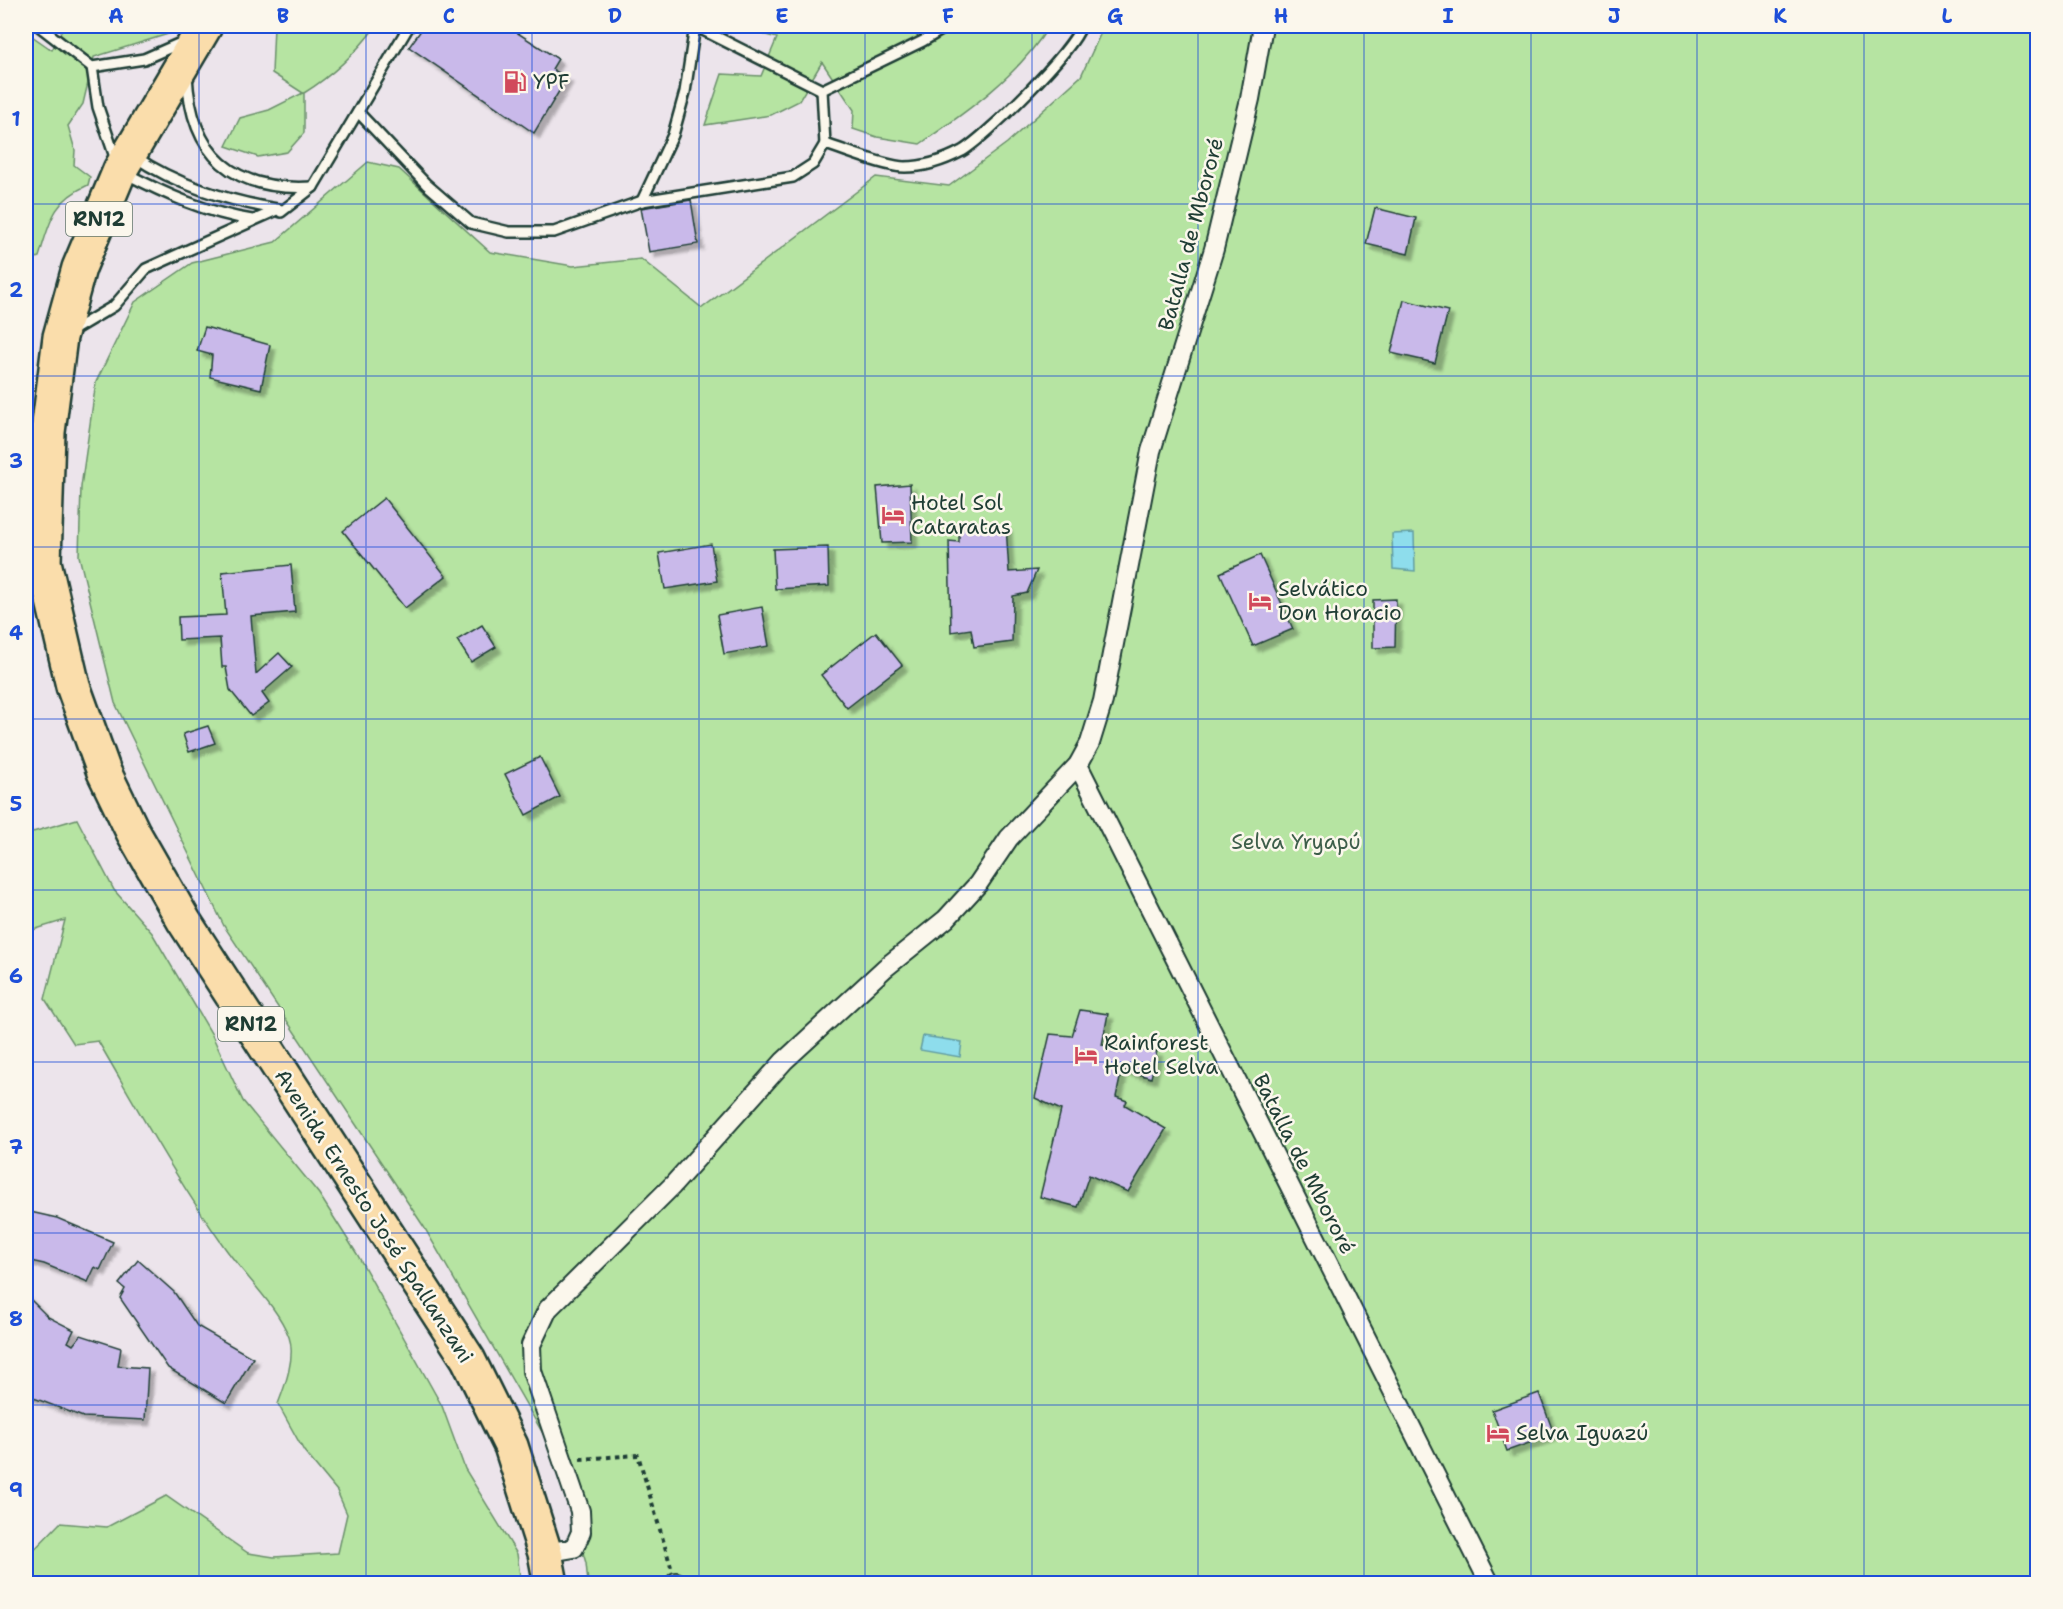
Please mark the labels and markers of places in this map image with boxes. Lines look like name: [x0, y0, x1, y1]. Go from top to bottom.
place label: YPF: [533, 68, 570, 96]
fuel station icon: YPF: [502, 69, 528, 95]
place label: Hotel Sol Cataratas: [911, 489, 1011, 541]
hotel icon: Hotel Sol Cataratas: [880, 502, 906, 528]
place label: Selvático Don Horacio: [1278, 575, 1402, 627]
hotel icon: Selvático Don Horacio: [1247, 588, 1273, 614]
place label: Rainforest Hotel Selva: [1104, 1029, 1218, 1081]
hotel icon: Rainforest Hotel Selva: [1073, 1042, 1099, 1068]
place label: Selva Iguazú: [1516, 1419, 1648, 1447]
hotel icon: Selva Iguazú: [1485, 1420, 1511, 1446]

